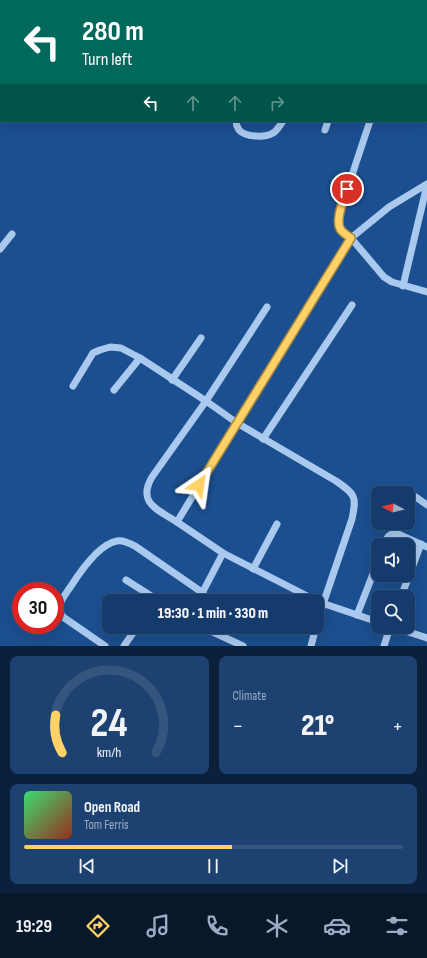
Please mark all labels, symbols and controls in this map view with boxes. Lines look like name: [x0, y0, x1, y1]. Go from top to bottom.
text: 280 m: [82, 15, 144, 48]
icon: left: [16, 16, 68, 68]
text: Turn left: [82, 49, 133, 70]
icon: left: [140, 92, 162, 114]
icon: ahead: [182, 92, 204, 114]
icon: ahead: [224, 92, 246, 114]
icon: right: [266, 92, 288, 114]
pin: [330, 172, 364, 206]
icon: arrive: [336, 178, 358, 200]
position arrow: [178, 464, 220, 506]
north arrow: [371, 486, 415, 530]
map controls: [371, 486, 415, 634]
button: sound: [371, 538, 415, 582]
speed limit sign: 30: [12, 582, 64, 634]
button: search: [371, 590, 415, 634]
text: 19:30 · 1 min · 330 m: [158, 604, 268, 623]
text: Climate: [233, 688, 266, 704]
text: 24: [91, 699, 128, 748]
text: 21°: [301, 708, 334, 744]
text: −: [233, 713, 243, 740]
text: +: [392, 713, 403, 740]
text: km/h: [97, 744, 122, 761]
text: Open Road: [84, 798, 140, 817]
text: Tom Ferris: [84, 817, 129, 833]
icon: previous: [76, 855, 98, 877]
icon: pause: [202, 855, 224, 877]
icon: next: [329, 855, 351, 877]
icon: directions: [84, 912, 112, 940]
icon: music: [144, 912, 172, 940]
icon: phone: [203, 912, 231, 940]
icon: climate: [263, 912, 291, 940]
icon: car: [323, 912, 351, 940]
icon: filters: [383, 912, 411, 940]
text: 19:29: [16, 916, 52, 937]

